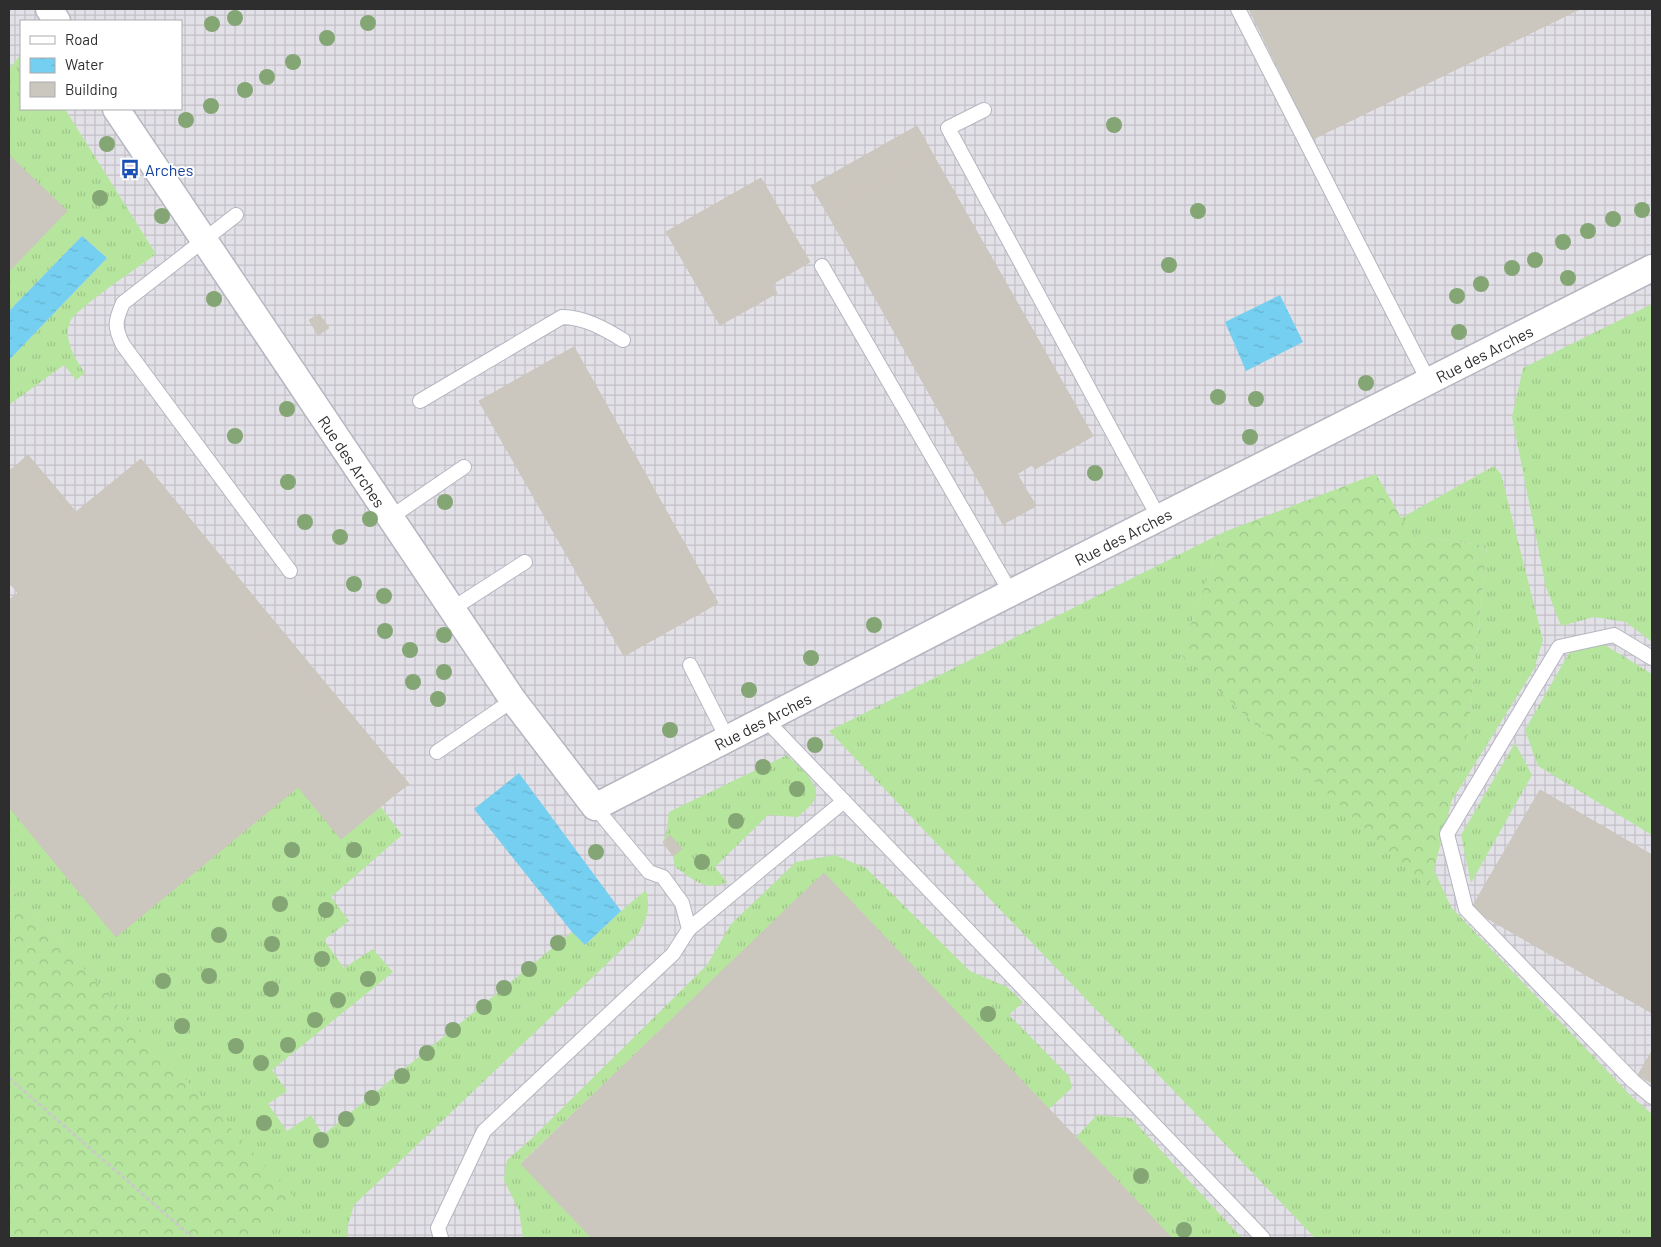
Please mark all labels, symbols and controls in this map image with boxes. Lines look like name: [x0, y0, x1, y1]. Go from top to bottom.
legend: [20, 20, 182, 110]
text: Road: [65, 30, 98, 48]
text: Water: [65, 55, 104, 73]
text: Building: [65, 80, 118, 98]
bus stop icon: Arches: [119, 158, 141, 180]
place label: Arches: [145, 160, 193, 179]
street label: Rue des Arches: [1432, 321, 1536, 386]
street label: Rue des Arches: [315, 411, 390, 510]
street label: Rue des Arches: [1071, 504, 1175, 569]
street label: Rue des Arches: [711, 688, 814, 754]

